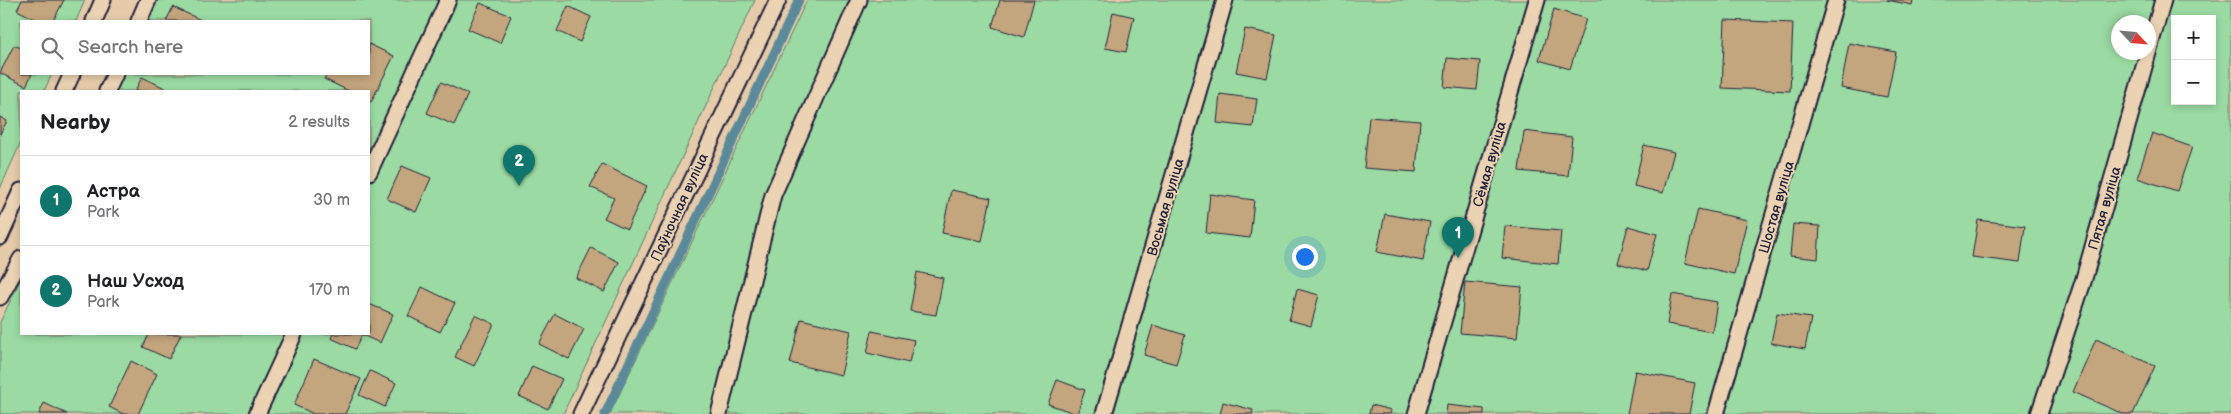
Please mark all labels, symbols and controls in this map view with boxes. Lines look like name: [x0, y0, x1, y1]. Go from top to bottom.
north arrow: [2111, 15, 2156, 60]
map controls: [2171, 15, 2216, 105]
button: +: [2171, 15, 2216, 60]
search box: [20, 20, 370, 75]
icon: search: [38, 34, 66, 62]
text: Search here: [78, 36, 183, 59]
button: −: [2171, 60, 2216, 105]
text: Nearby: [40, 110, 110, 135]
text: 2 results: [288, 113, 350, 132]
street label: Сёмая вуліца: [1469, 119, 1510, 209]
pin: 2: [503, 145, 535, 186]
street label: Паўночная вуліца: [647, 150, 712, 264]
street label: Восьмая вуліца: [1143, 156, 1188, 258]
street label: Шостая вуліца: [1755, 158, 1798, 255]
street label: Пятая вуліца: [2084, 164, 2125, 252]
text: Астра: [87, 180, 140, 203]
text: 1: [53, 191, 59, 210]
text: 30 m: [313, 191, 350, 210]
text: Park: [87, 203, 119, 222]
pin: 1: [1442, 217, 1474, 258]
your location: [1292, 244, 1318, 270]
text: Наш Усход: [87, 270, 184, 293]
text: 2: [51, 281, 61, 300]
text: 170 m: [309, 281, 350, 300]
text: Park: [87, 293, 119, 312]

